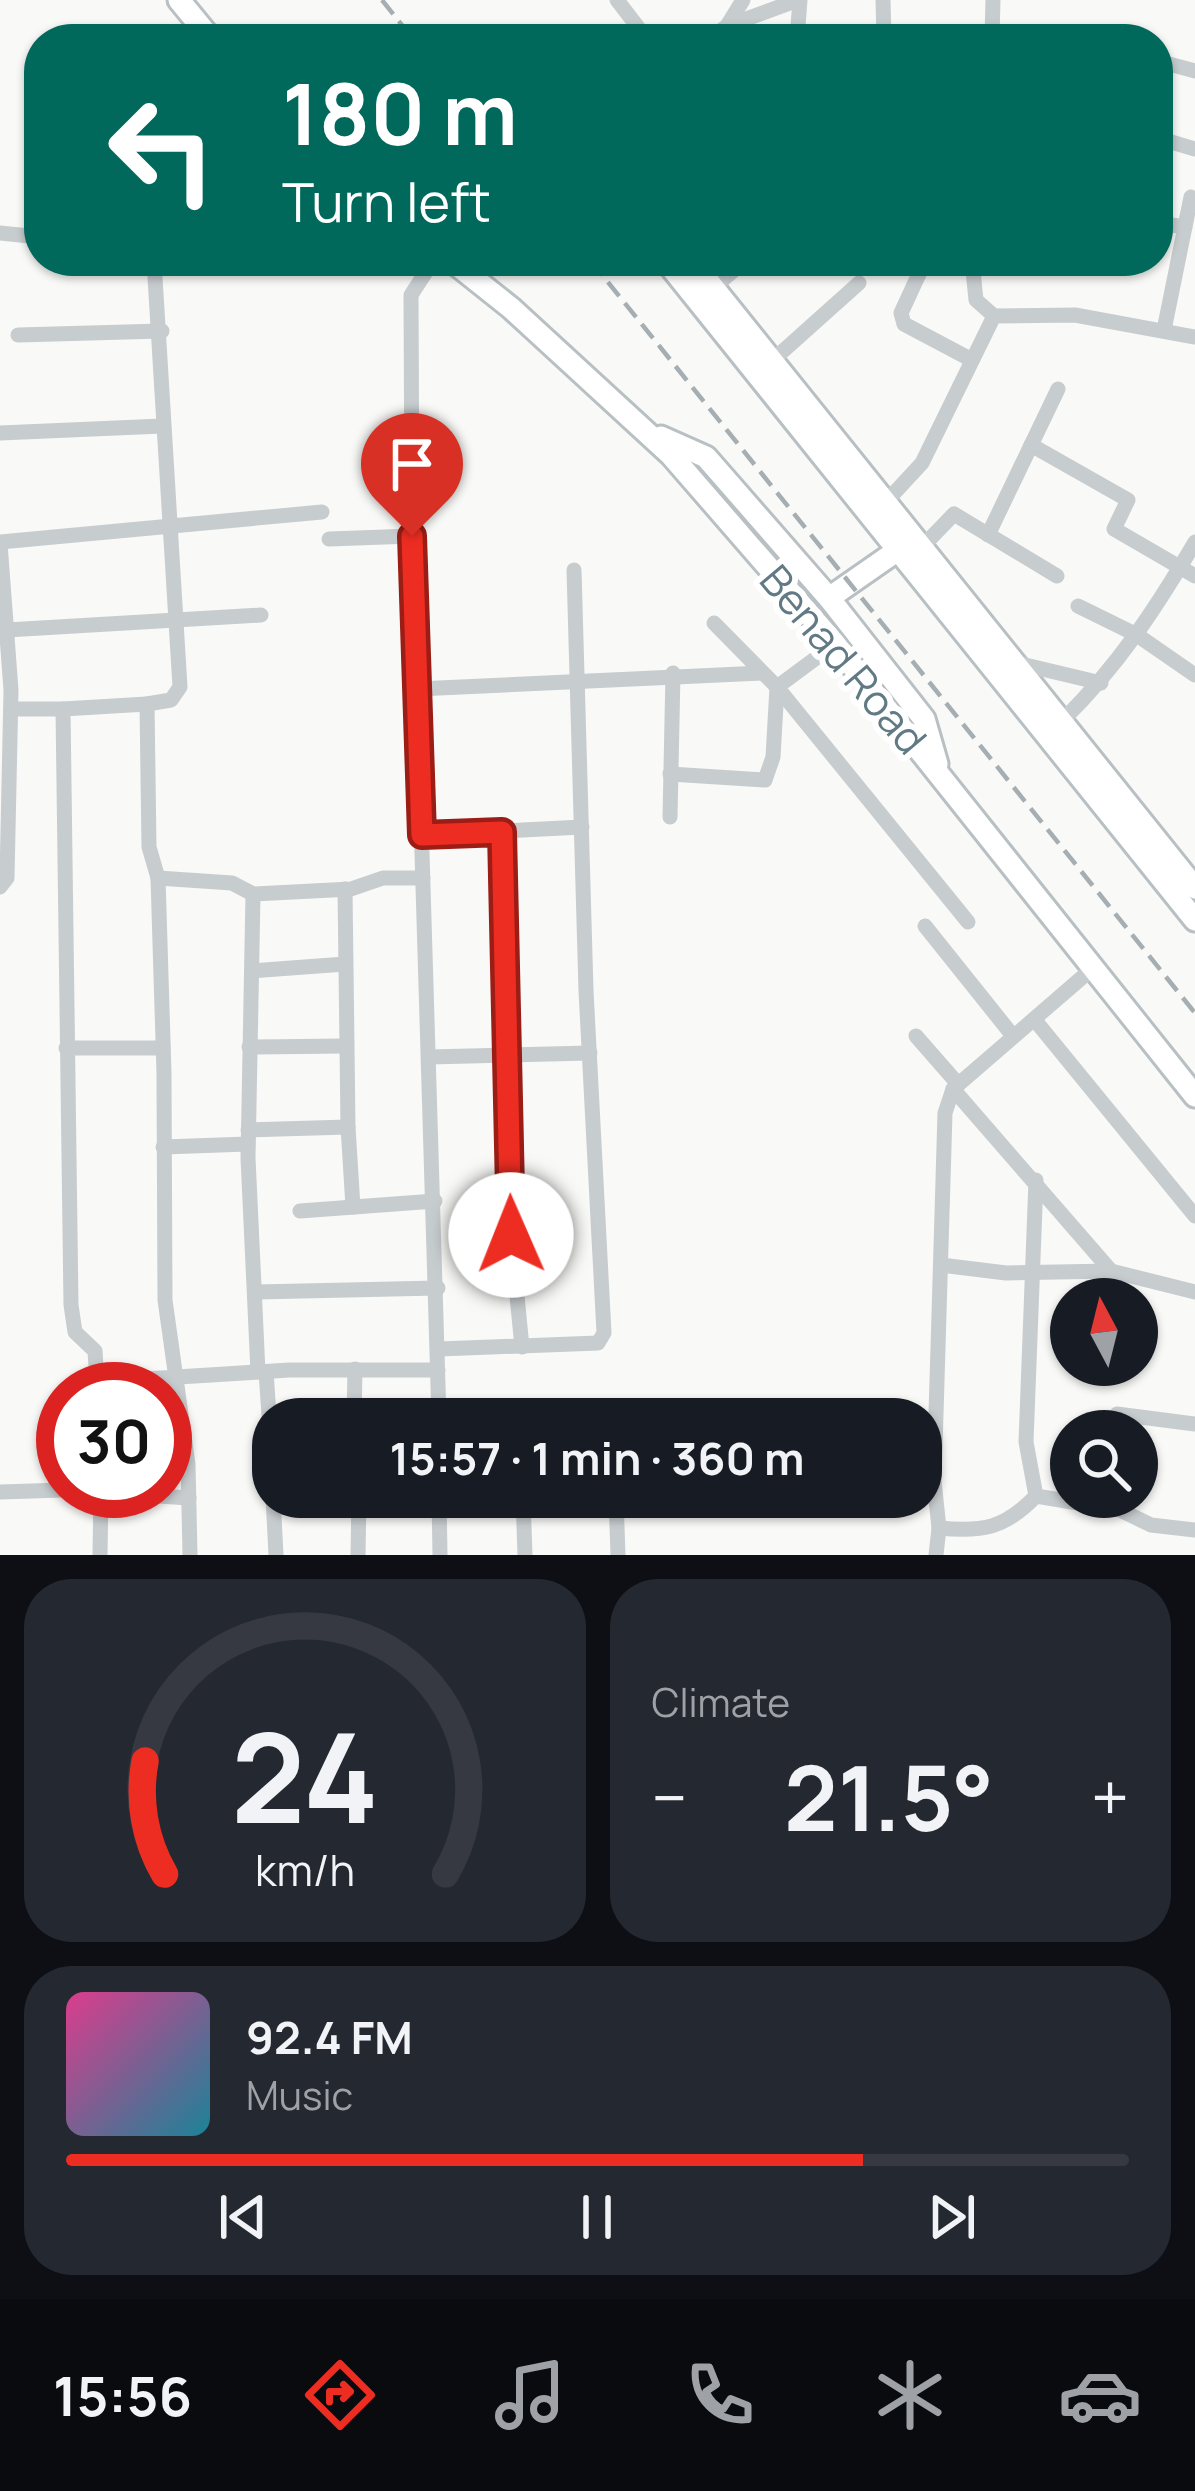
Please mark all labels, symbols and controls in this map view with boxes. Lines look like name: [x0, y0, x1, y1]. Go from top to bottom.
text: 180 m: [282, 55, 518, 170]
icon: left: [84, 72, 240, 228]
text: Turn left: [282, 164, 491, 238]
pin: [361, 413, 463, 536]
icon: arrive: [379, 431, 445, 497]
street label: Benad Road: [748, 552, 940, 766]
position arrow: [448, 1172, 574, 1298]
north arrow: [1050, 1278, 1158, 1386]
map controls: [1050, 1278, 1158, 1518]
speed limit sign: 30: [36, 1362, 192, 1518]
button: search: [1050, 1410, 1158, 1518]
text: 15:57 · 1 min · 360 m: [390, 1427, 805, 1489]
text: Climate: [652, 1675, 790, 1729]
text: 24: [231, 1690, 379, 1860]
text: 21.5°: [784, 1735, 994, 1858]
text: −: [652, 1752, 687, 1842]
text: +: [1091, 1752, 1129, 1842]
text: km/h: [255, 1839, 355, 1898]
text: 92.4 FM: [246, 2006, 413, 2068]
text: Music: [246, 2068, 353, 2122]
icon: previous: [210, 2184, 276, 2250]
icon: pause: [564, 2184, 630, 2250]
icon: next: [919, 2184, 985, 2250]
icon: directions: [298, 2353, 382, 2437]
icon: music: [488, 2353, 572, 2437]
icon: phone: [678, 2353, 762, 2437]
icon: climate: [868, 2353, 952, 2437]
icon: car: [1058, 2353, 1142, 2437]
text: 15:56: [53, 2358, 192, 2432]

